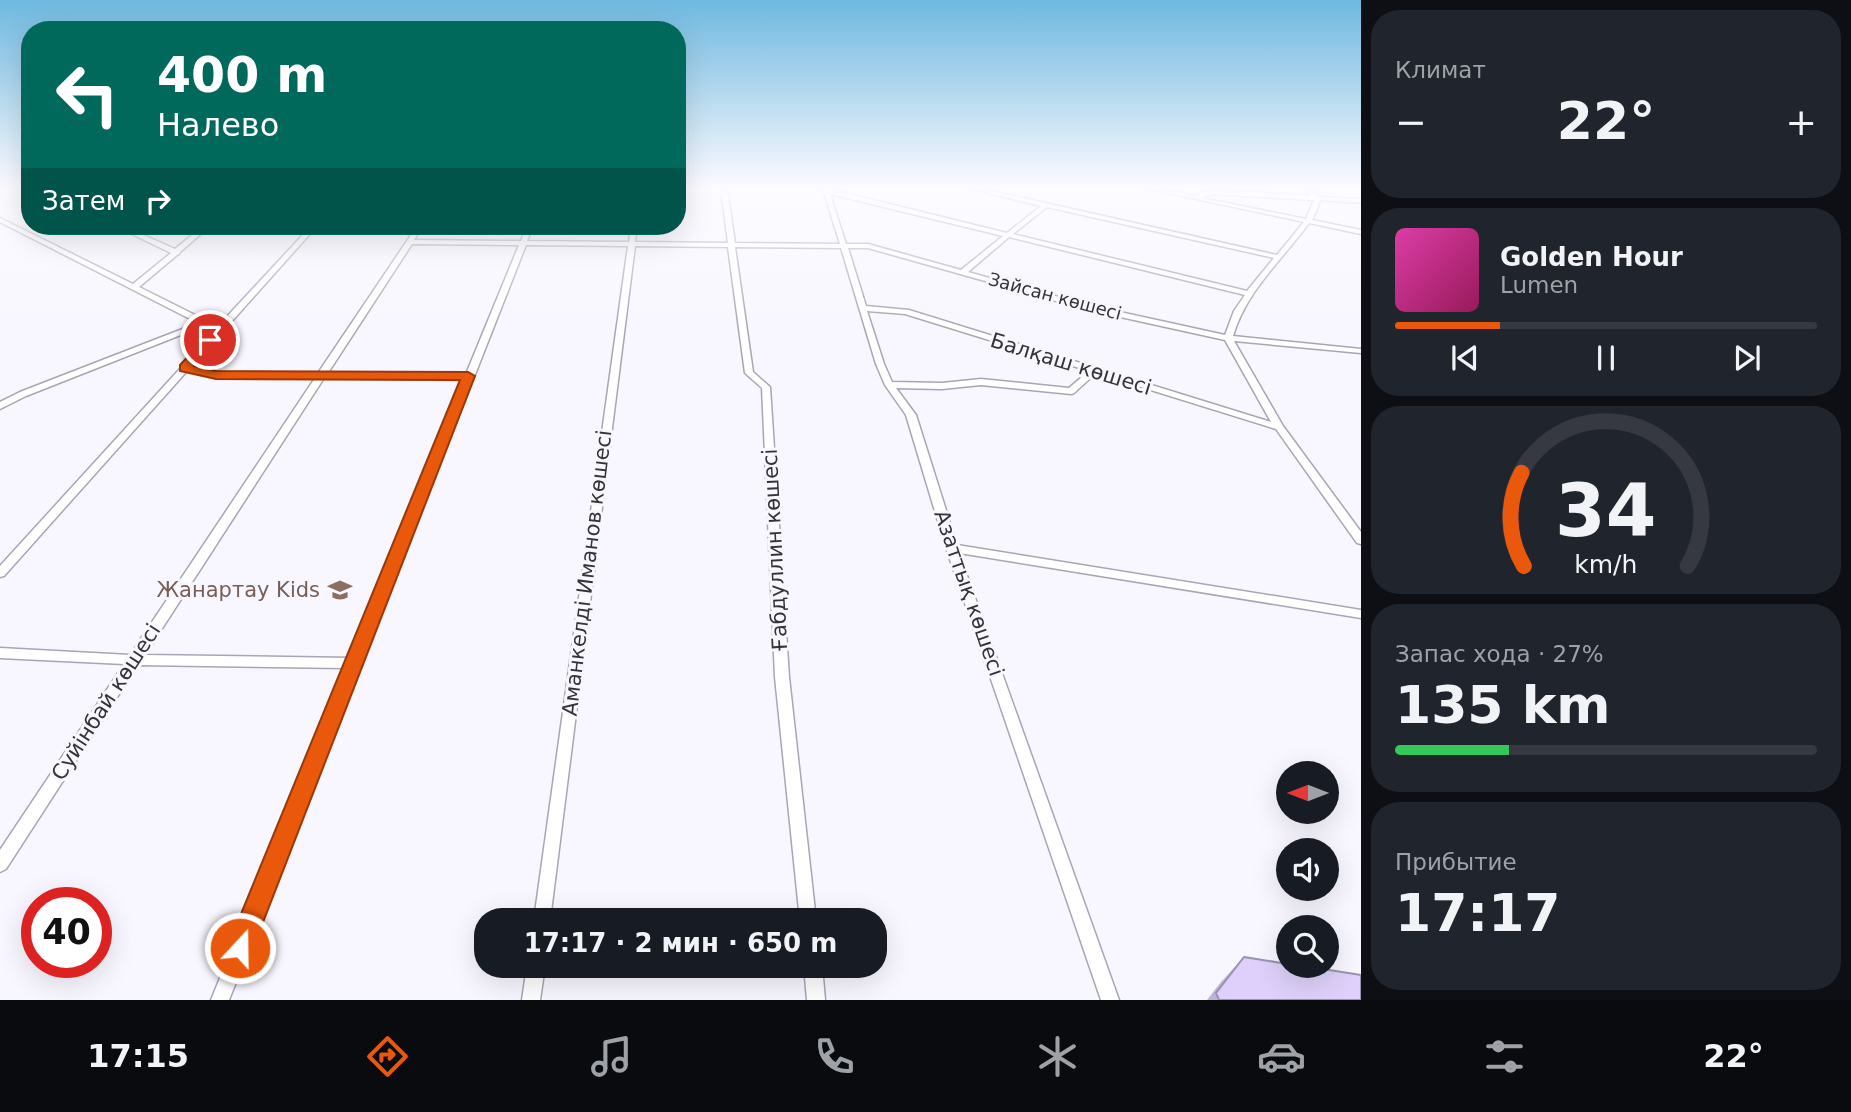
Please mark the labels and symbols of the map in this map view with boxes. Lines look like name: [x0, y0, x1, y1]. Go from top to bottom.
street label: Зайсан көшесі: [986, 268, 1124, 324]
pin: [180, 310, 240, 370]
street label: Балқаш көшесі: [988, 328, 1154, 400]
street label: Аманкелді Иманов көшесі: [558, 429, 616, 717]
street label: Ғабдуллин көшесі: [758, 448, 792, 652]
street label: Азаттық көшесі: [929, 507, 1009, 679]
school or university icon: Жанартау Kids: [326, 576, 354, 604]
place label: Жанартау Kids: [157, 578, 320, 602]
street label: Суйінбай көшесі: [47, 619, 165, 785]
north arrow: [1276, 761, 1339, 824]
speed limit sign: 40: [21, 887, 112, 978]
position arrow: [203, 911, 277, 985]

